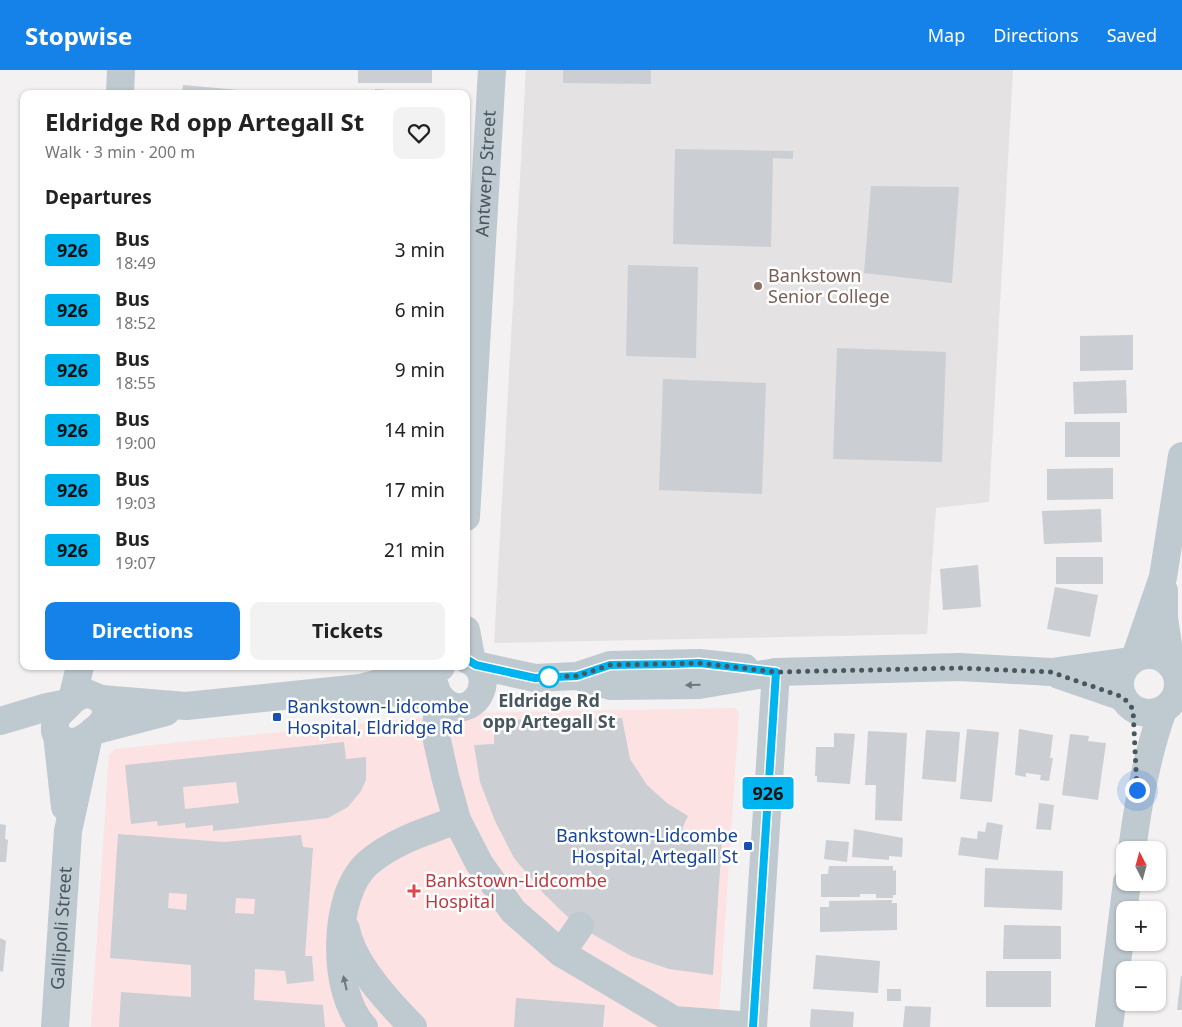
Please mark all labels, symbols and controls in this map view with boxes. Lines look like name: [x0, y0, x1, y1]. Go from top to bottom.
text: Stopwise: [25, 19, 132, 52]
text: Map: [928, 23, 965, 47]
text: Directions: [993, 23, 1079, 47]
text: Saved: [1107, 23, 1157, 47]
text: Eldridge Rd opp Artegall St: [45, 105, 364, 138]
button: heart: [393, 107, 445, 159]
street label: Antwerp Street: [469, 109, 501, 238]
text: Walk · 3 min · 200 m: [45, 141, 195, 163]
text: Departures: [45, 184, 152, 210]
text: Bus: [115, 226, 150, 252]
text: 3 min: [395, 237, 445, 263]
text: 926: [57, 238, 88, 262]
text: 18:49: [115, 252, 156, 274]
place label: Bankstown Senior College: [768, 263, 890, 308]
marker: Bankstown Senior College: [752, 280, 764, 292]
text: Bus: [115, 286, 150, 312]
text: 6 min: [395, 297, 445, 323]
text: 926: [57, 298, 88, 322]
text: 18:52: [115, 312, 156, 334]
text: Bus: [115, 346, 150, 372]
text: 9 min: [395, 357, 445, 383]
text: 926: [57, 358, 88, 382]
text: 18:55: [115, 372, 156, 394]
text: Bus: [115, 406, 150, 432]
text: 14 min: [384, 417, 445, 443]
text: 926: [57, 418, 88, 442]
text: 19:00: [115, 432, 156, 454]
text: Bus: [115, 466, 150, 492]
text: 17 min: [384, 477, 445, 503]
text: 926: [57, 478, 88, 502]
text: 19:03: [115, 492, 156, 514]
text: Bus: [115, 526, 150, 552]
text: 21 min: [384, 537, 445, 563]
text: 926: [57, 538, 88, 562]
text: 19:07: [115, 552, 156, 574]
button: Directions: [45, 602, 240, 660]
button: Tickets: [250, 602, 445, 660]
marker: Eldridge Rd opp Artegall St: [538, 666, 560, 688]
one-way arrow: [685, 681, 701, 689]
place label: Eldridge Rd opp Artegall St: [482, 688, 616, 733]
place label: Bankstown-Lidcombe Hospital, Eldridge Rd: [287, 694, 469, 739]
marker: Bankstown-Lidcombe Hospital, Eldridge Rd: [271, 711, 283, 723]
line badge: 926: [739, 777, 797, 809]
your location: [1125, 778, 1150, 803]
text: 926: [753, 781, 783, 805]
place label: Bankstown-Lidcombe Hospital, Artegall St: [556, 823, 738, 868]
marker: Bankstown-Lidcombe Hospital, Artegall St: [742, 840, 754, 852]
north arrow: [1116, 841, 1166, 891]
map controls: [1116, 841, 1166, 1011]
street label: Gallipoli Street: [44, 865, 77, 991]
place label: Bankstown-Lidcombe Hospital: [425, 868, 607, 913]
marker: Bankstown-Lidcombe Hospital: [407, 884, 421, 898]
button: +: [1116, 901, 1166, 951]
button: −: [1116, 961, 1166, 1011]
one-way arrow: [341, 975, 349, 990]

